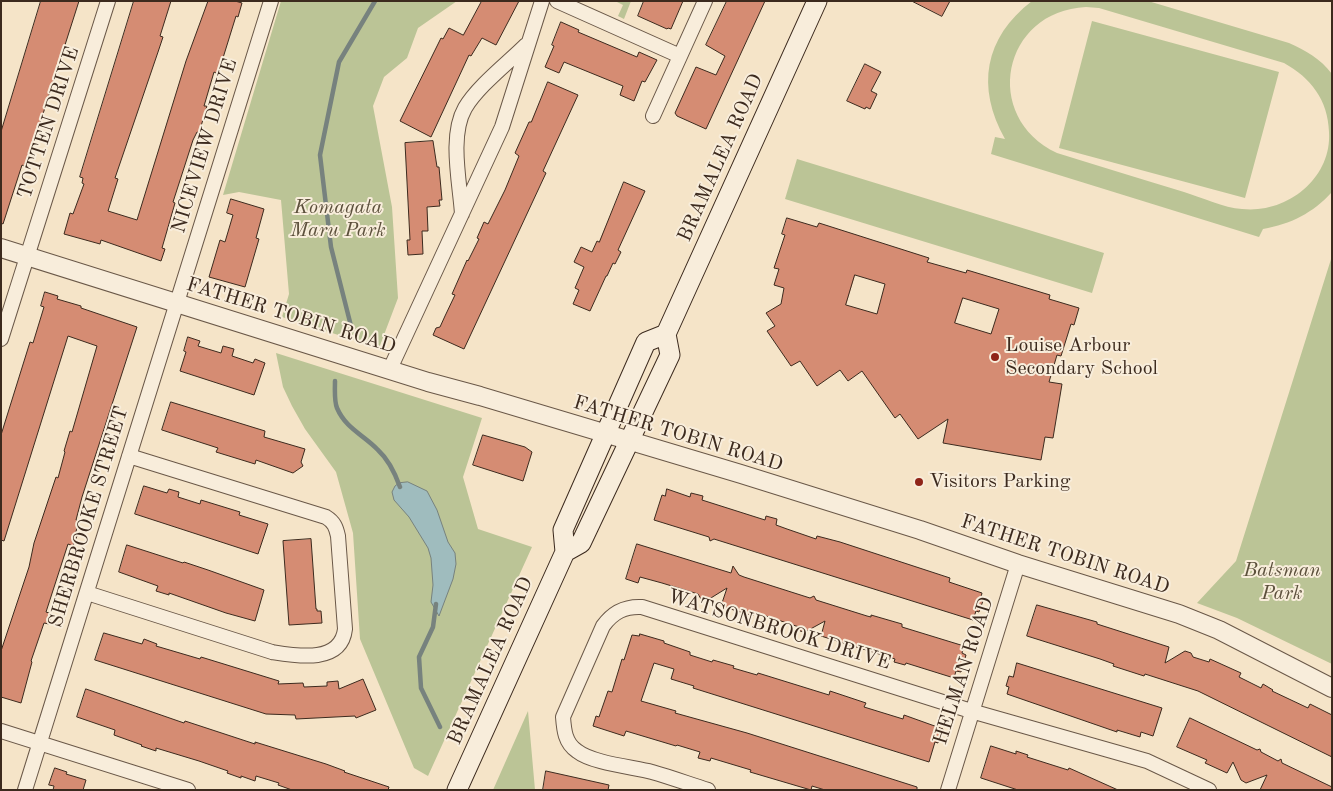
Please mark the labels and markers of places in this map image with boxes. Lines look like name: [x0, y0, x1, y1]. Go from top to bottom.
place label: Louise Arbour Secondary School: [1005, 334, 1158, 381]
marker: Louise Arbour Secondary School: [989, 351, 1001, 363]
place label: Visitors Parking: [929, 470, 1071, 494]
marker: Visitors Parking: [913, 476, 925, 488]

